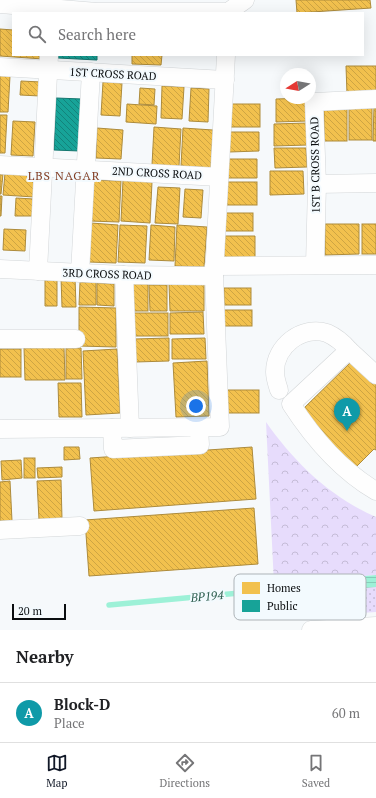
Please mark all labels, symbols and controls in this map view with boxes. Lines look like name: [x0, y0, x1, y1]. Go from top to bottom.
search box: [12, 12, 364, 56]
icon: search: [26, 23, 48, 45]
text: Search here: [58, 24, 136, 44]
street label: 1ST CROSS ROAD: [69, 65, 157, 83]
north arrow: [280, 68, 316, 104]
street label: 1ST B CROSS ROAD: [307, 116, 323, 213]
street label: 2ND CROSS ROAD: [112, 164, 203, 182]
district label: LBS NAGAR: [28, 168, 100, 183]
street label: 3RD CROSS ROAD: [62, 265, 152, 283]
your location: [186, 396, 206, 416]
pin: A: [334, 398, 360, 431]
legend: [234, 574, 366, 620]
text: Homes: [267, 581, 301, 595]
water label: BP194: [189, 587, 225, 605]
text: Public: [267, 599, 298, 613]
scale bar: [12, 602, 66, 621]
text: 20 m: [18, 604, 42, 618]
text: Nearby: [16, 645, 74, 668]
text: Block-D: [54, 694, 110, 714]
text: A: [24, 704, 34, 722]
text: 60 m: [332, 704, 360, 722]
text: Place: [54, 714, 85, 732]
tab: Map: [46, 752, 68, 790]
tab: Directions: [159, 752, 210, 790]
tab: Saved: [302, 752, 330, 790]

